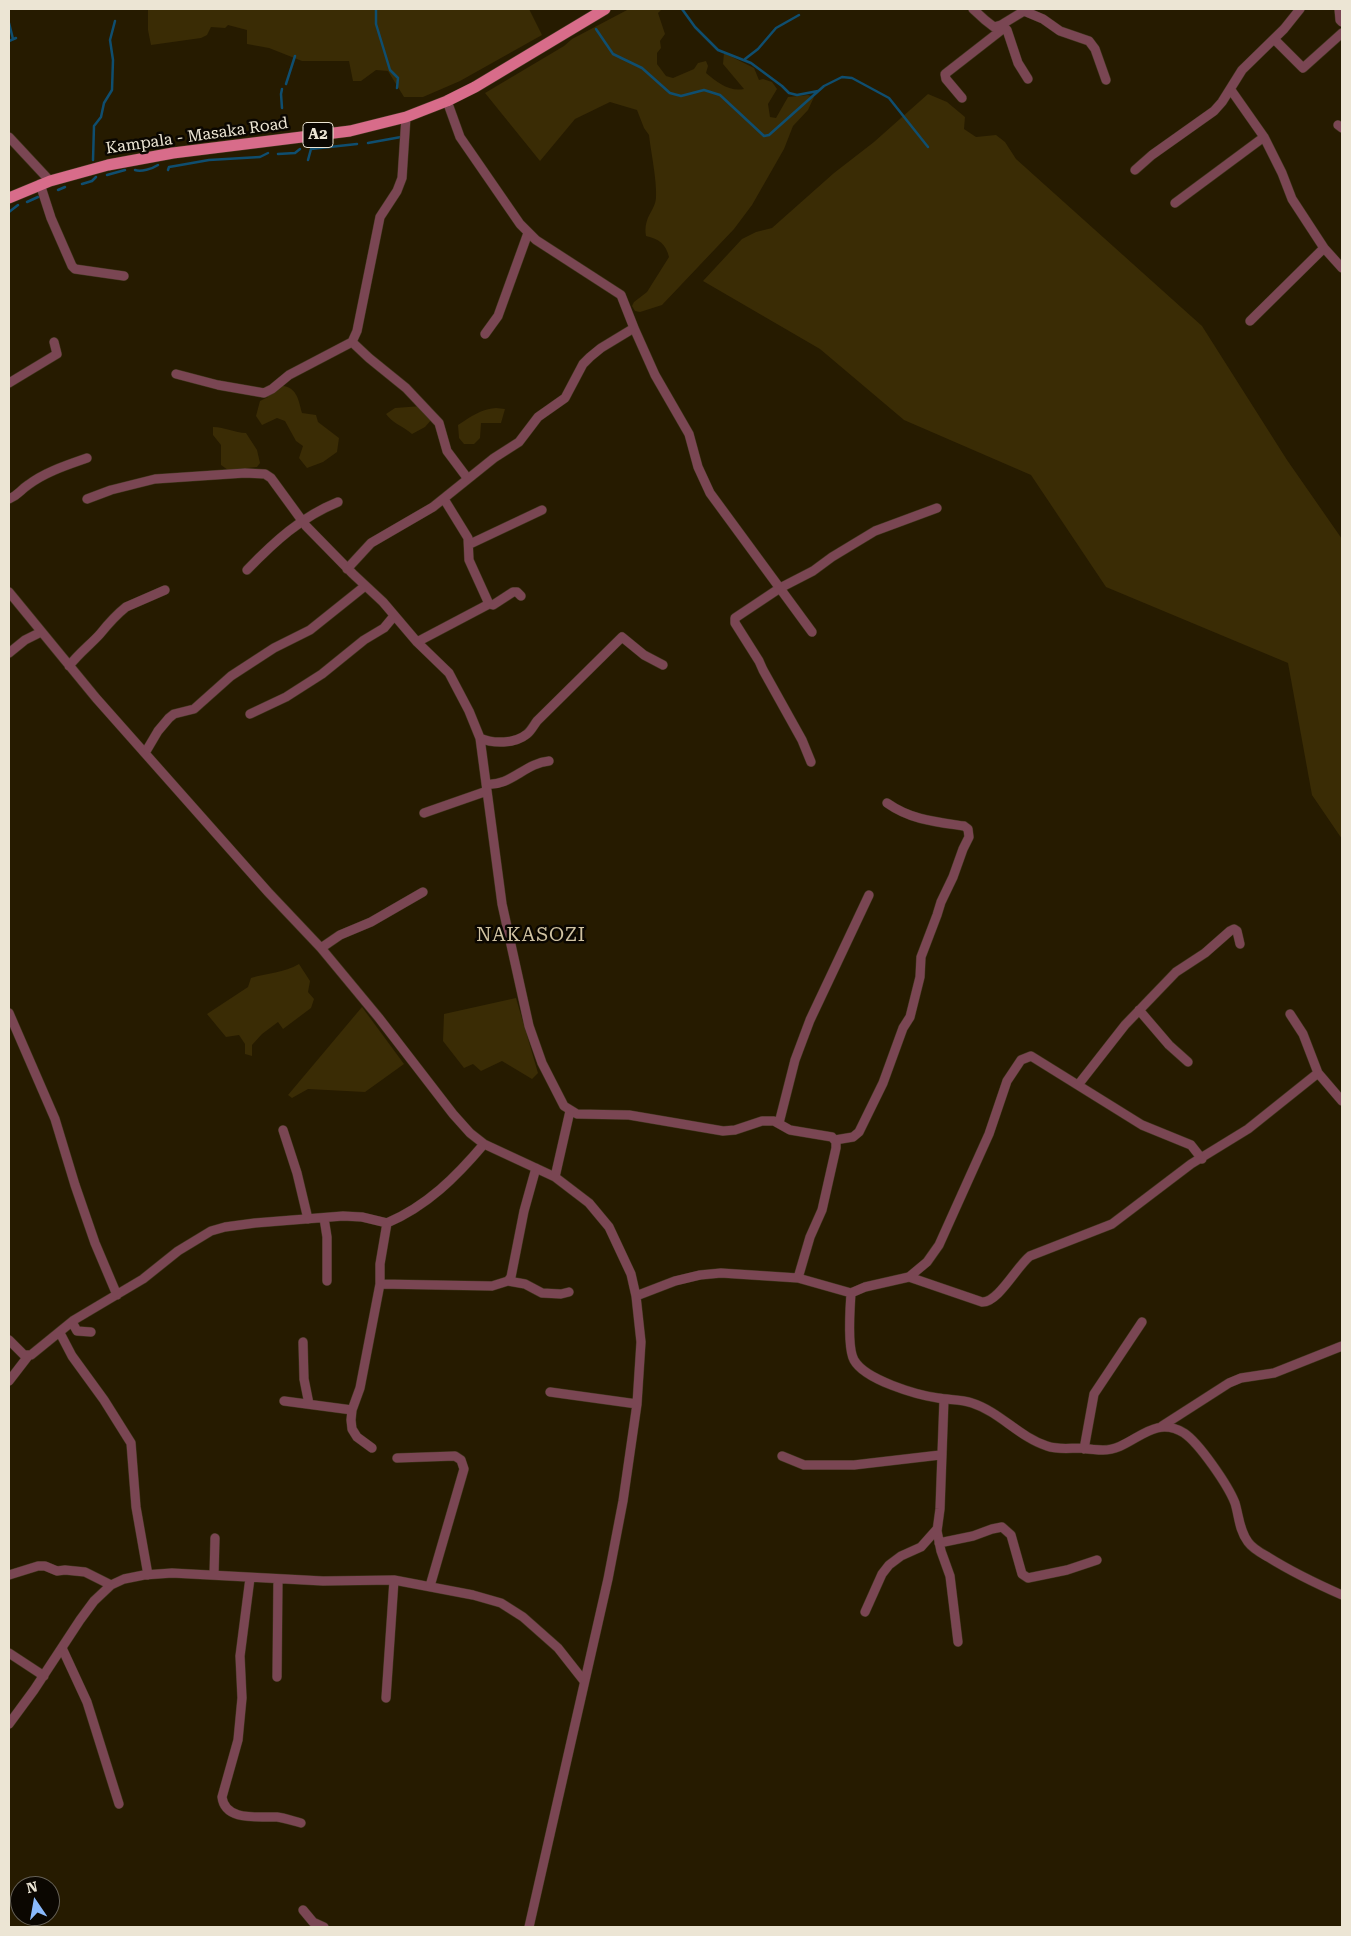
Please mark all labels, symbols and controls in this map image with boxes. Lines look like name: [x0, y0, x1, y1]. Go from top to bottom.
street label: Kampala - Masaka Road: [105, 114, 289, 158]
road number: A2: [303, 122, 333, 148]
district label: NAKASOZI: [475, 924, 587, 946]
north arrow: [10, 1876, 60, 1926]
text: N: [25, 1878, 39, 1896]

